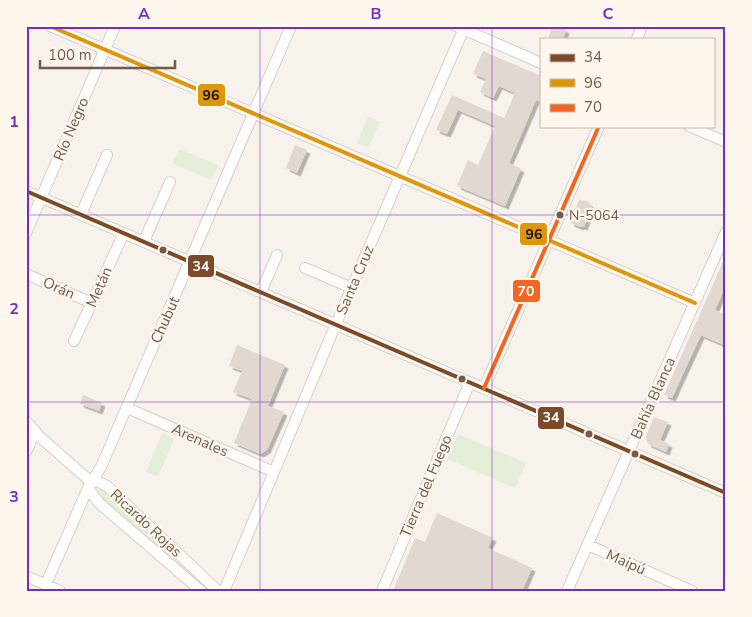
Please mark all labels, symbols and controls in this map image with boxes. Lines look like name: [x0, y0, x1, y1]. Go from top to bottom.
text: A: [138, 3, 150, 25]
text: B: [370, 3, 382, 25]
text: C: [603, 3, 614, 25]
scale bar: [40, 38, 175, 70]
legend: [540, 38, 714, 128]
text: 100 m: [48, 45, 92, 65]
text: 34: [584, 47, 602, 67]
text: 96: [584, 73, 602, 93]
line badge: 96: [197, 83, 226, 107]
text: 96: [203, 86, 219, 105]
street label: Río Negro: [49, 94, 93, 164]
text: 70: [584, 97, 602, 117]
text: 1: [9, 111, 19, 133]
place label: N-5064: [569, 206, 619, 225]
marker: N-5064: [555, 210, 565, 220]
line badge: 96: [519, 222, 548, 246]
text: 96: [526, 225, 542, 244]
street label: Santa Cruz: [331, 242, 379, 318]
unlabelled marker: [158, 245, 168, 255]
line badge: 34: [187, 254, 215, 278]
text: 34: [193, 257, 210, 276]
street label: Metán: [81, 264, 117, 310]
street label: Orán: [40, 272, 78, 304]
line badge: 70: [512, 279, 541, 303]
text: 70: [518, 282, 534, 301]
street label: Chubut: [146, 293, 184, 347]
text: 2: [9, 298, 19, 320]
street label: Bahía Blanca: [626, 354, 680, 442]
unlabelled marker: [457, 374, 467, 384]
line badge: 34: [537, 406, 565, 430]
text: 34: [543, 408, 560, 427]
street label: Arenales: [168, 419, 232, 461]
unlabelled marker: [584, 429, 594, 439]
street label: Tierra del Fuego: [395, 432, 457, 540]
unlabelled marker: [630, 449, 640, 459]
street label: Ricardo Rojas: [106, 484, 186, 562]
text: 3: [9, 486, 19, 508]
street label: Maipú: [603, 544, 649, 580]

